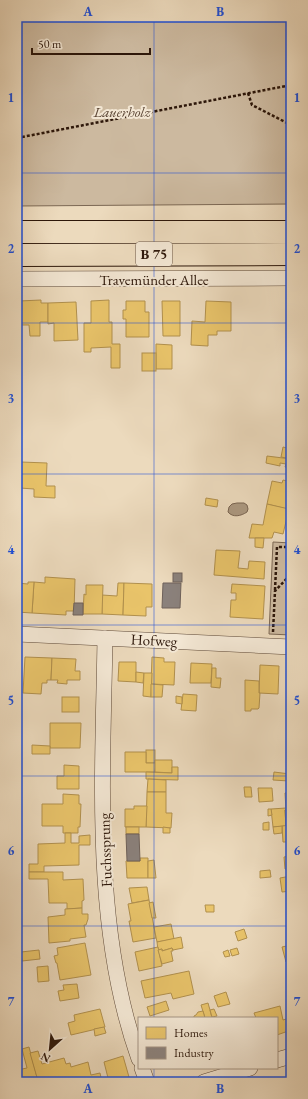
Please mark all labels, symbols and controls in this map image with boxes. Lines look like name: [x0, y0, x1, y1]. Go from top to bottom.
text: A: [82, 3, 93, 20]
text: B: [216, 3, 224, 20]
scale bar: [32, 30, 150, 56]
text: 50 m: [38, 36, 62, 52]
text: 1: [8, 89, 15, 106]
text: 1: [294, 89, 301, 106]
park label: Lauerholz: [92, 102, 151, 121]
text: 2: [8, 240, 15, 257]
text: 2: [294, 240, 301, 257]
road number: B 75: [136, 242, 172, 266]
street label: Travemünder Allee: [99, 270, 209, 289]
text: 3: [8, 390, 15, 407]
text: 3: [294, 390, 301, 407]
text: 4: [8, 541, 15, 558]
text: 4: [294, 541, 301, 558]
street label: Hofweg: [130, 629, 178, 651]
text: 5: [8, 692, 14, 709]
text: 5: [294, 692, 300, 709]
street label: Fuchssprung: [94, 812, 116, 887]
text: 6: [8, 842, 15, 859]
text: 6: [294, 842, 301, 859]
text: 7: [8, 993, 15, 1010]
text: 7: [294, 993, 301, 1010]
legend: [138, 1017, 278, 1069]
text: Homes: [174, 1025, 208, 1041]
north arrow: [30, 1029, 70, 1069]
text: Industry: [174, 1045, 214, 1061]
text: N: [38, 1050, 53, 1066]
text: A: [82, 1080, 93, 1097]
text: B: [216, 1080, 224, 1097]

